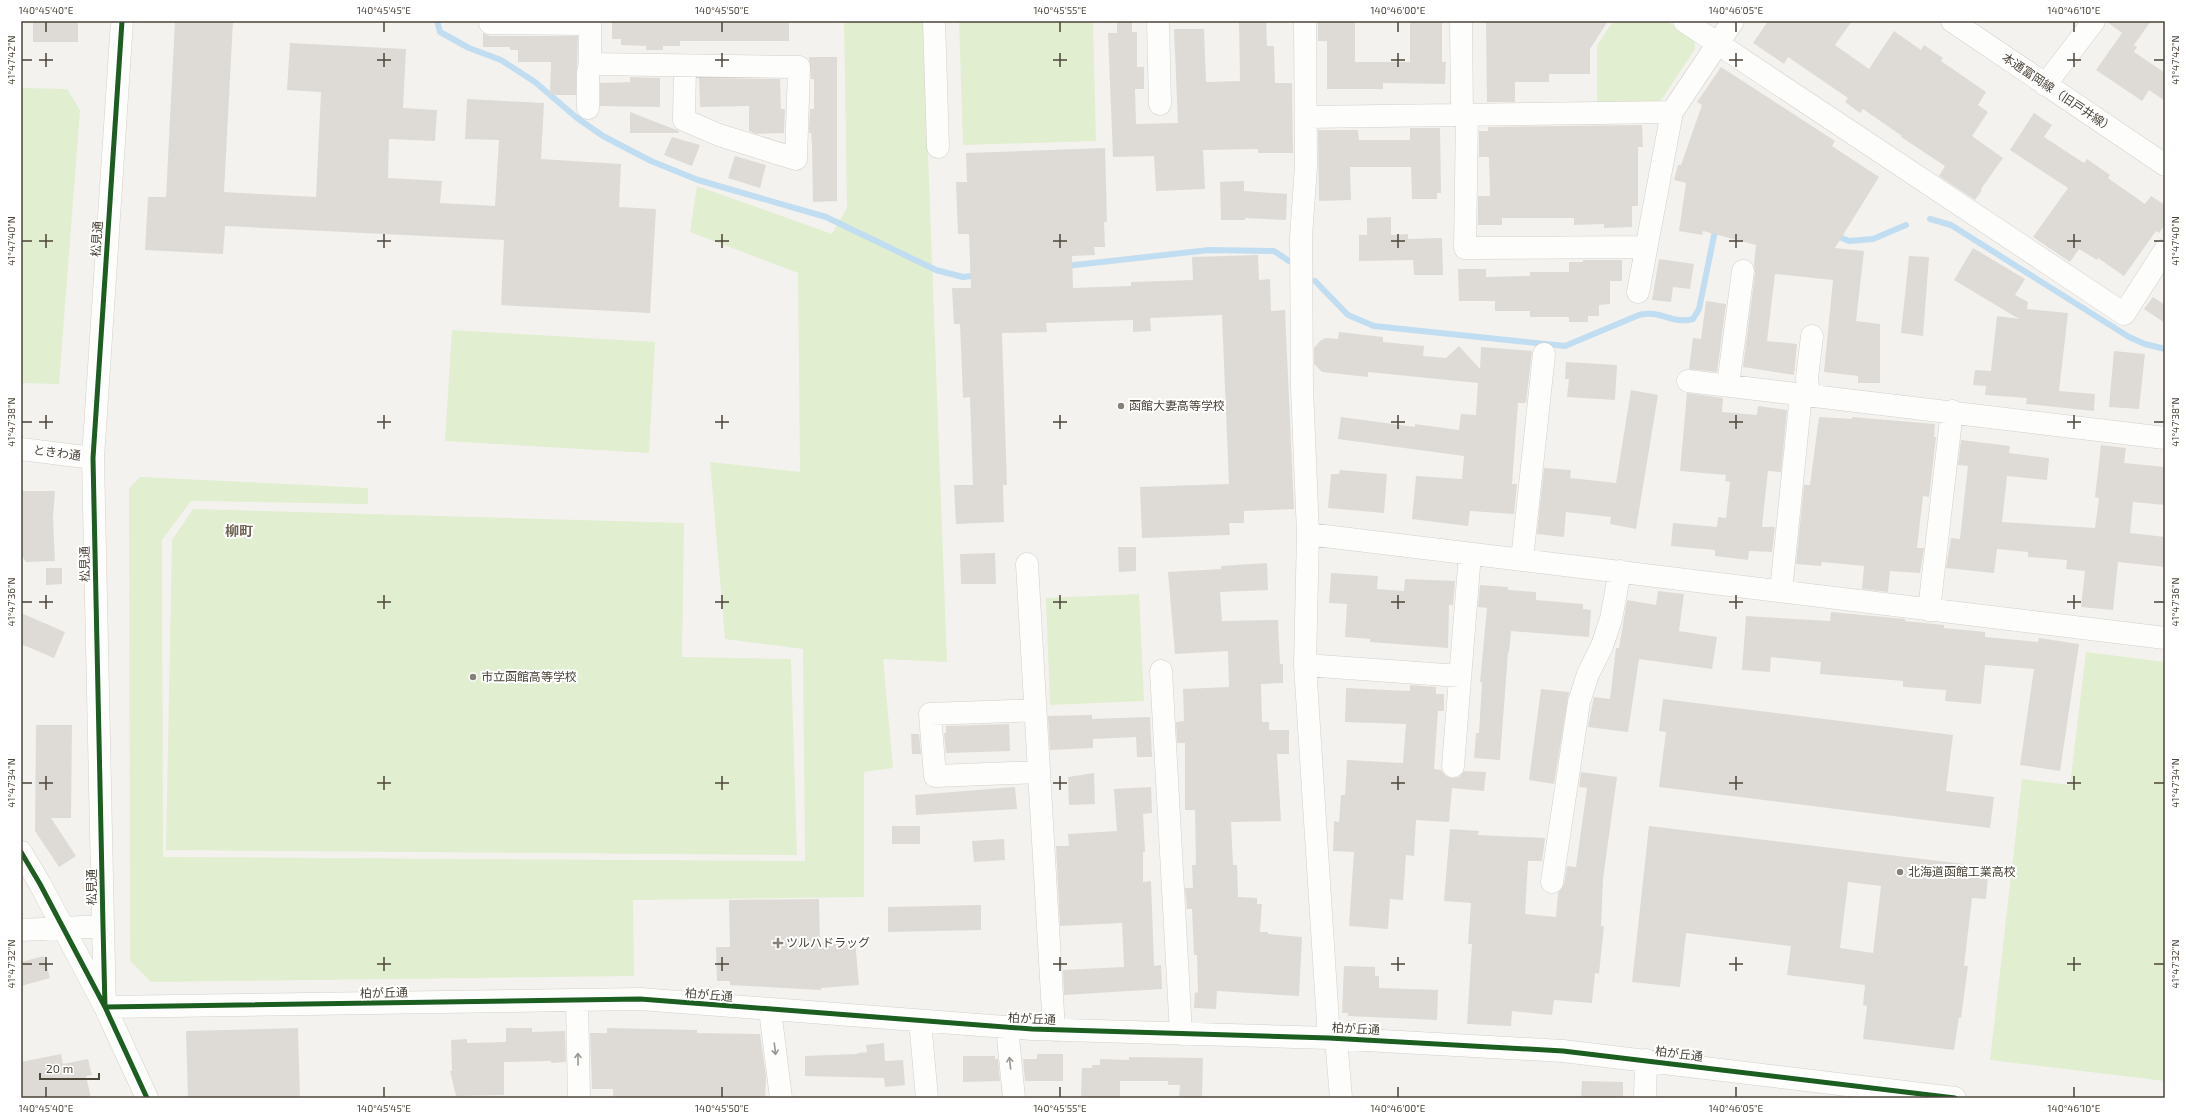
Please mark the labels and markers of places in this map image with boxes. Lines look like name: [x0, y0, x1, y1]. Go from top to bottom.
place label: 函館大妻高等学校: [1129, 398, 1225, 412]
marker: 函館大妻高等学校: [1116, 401, 1126, 411]
place label: 市立函館高等学校: [481, 669, 577, 683]
marker: 市立函館高等学校: [468, 672, 478, 682]
place label: 北海道函館工業高校: [1908, 864, 2016, 878]
marker: 北海道函館工業高校: [1895, 867, 1905, 877]
place label: ツルハドラッグ: [786, 935, 870, 949]
marker: ツルハドラッグ: [773, 938, 783, 948]

